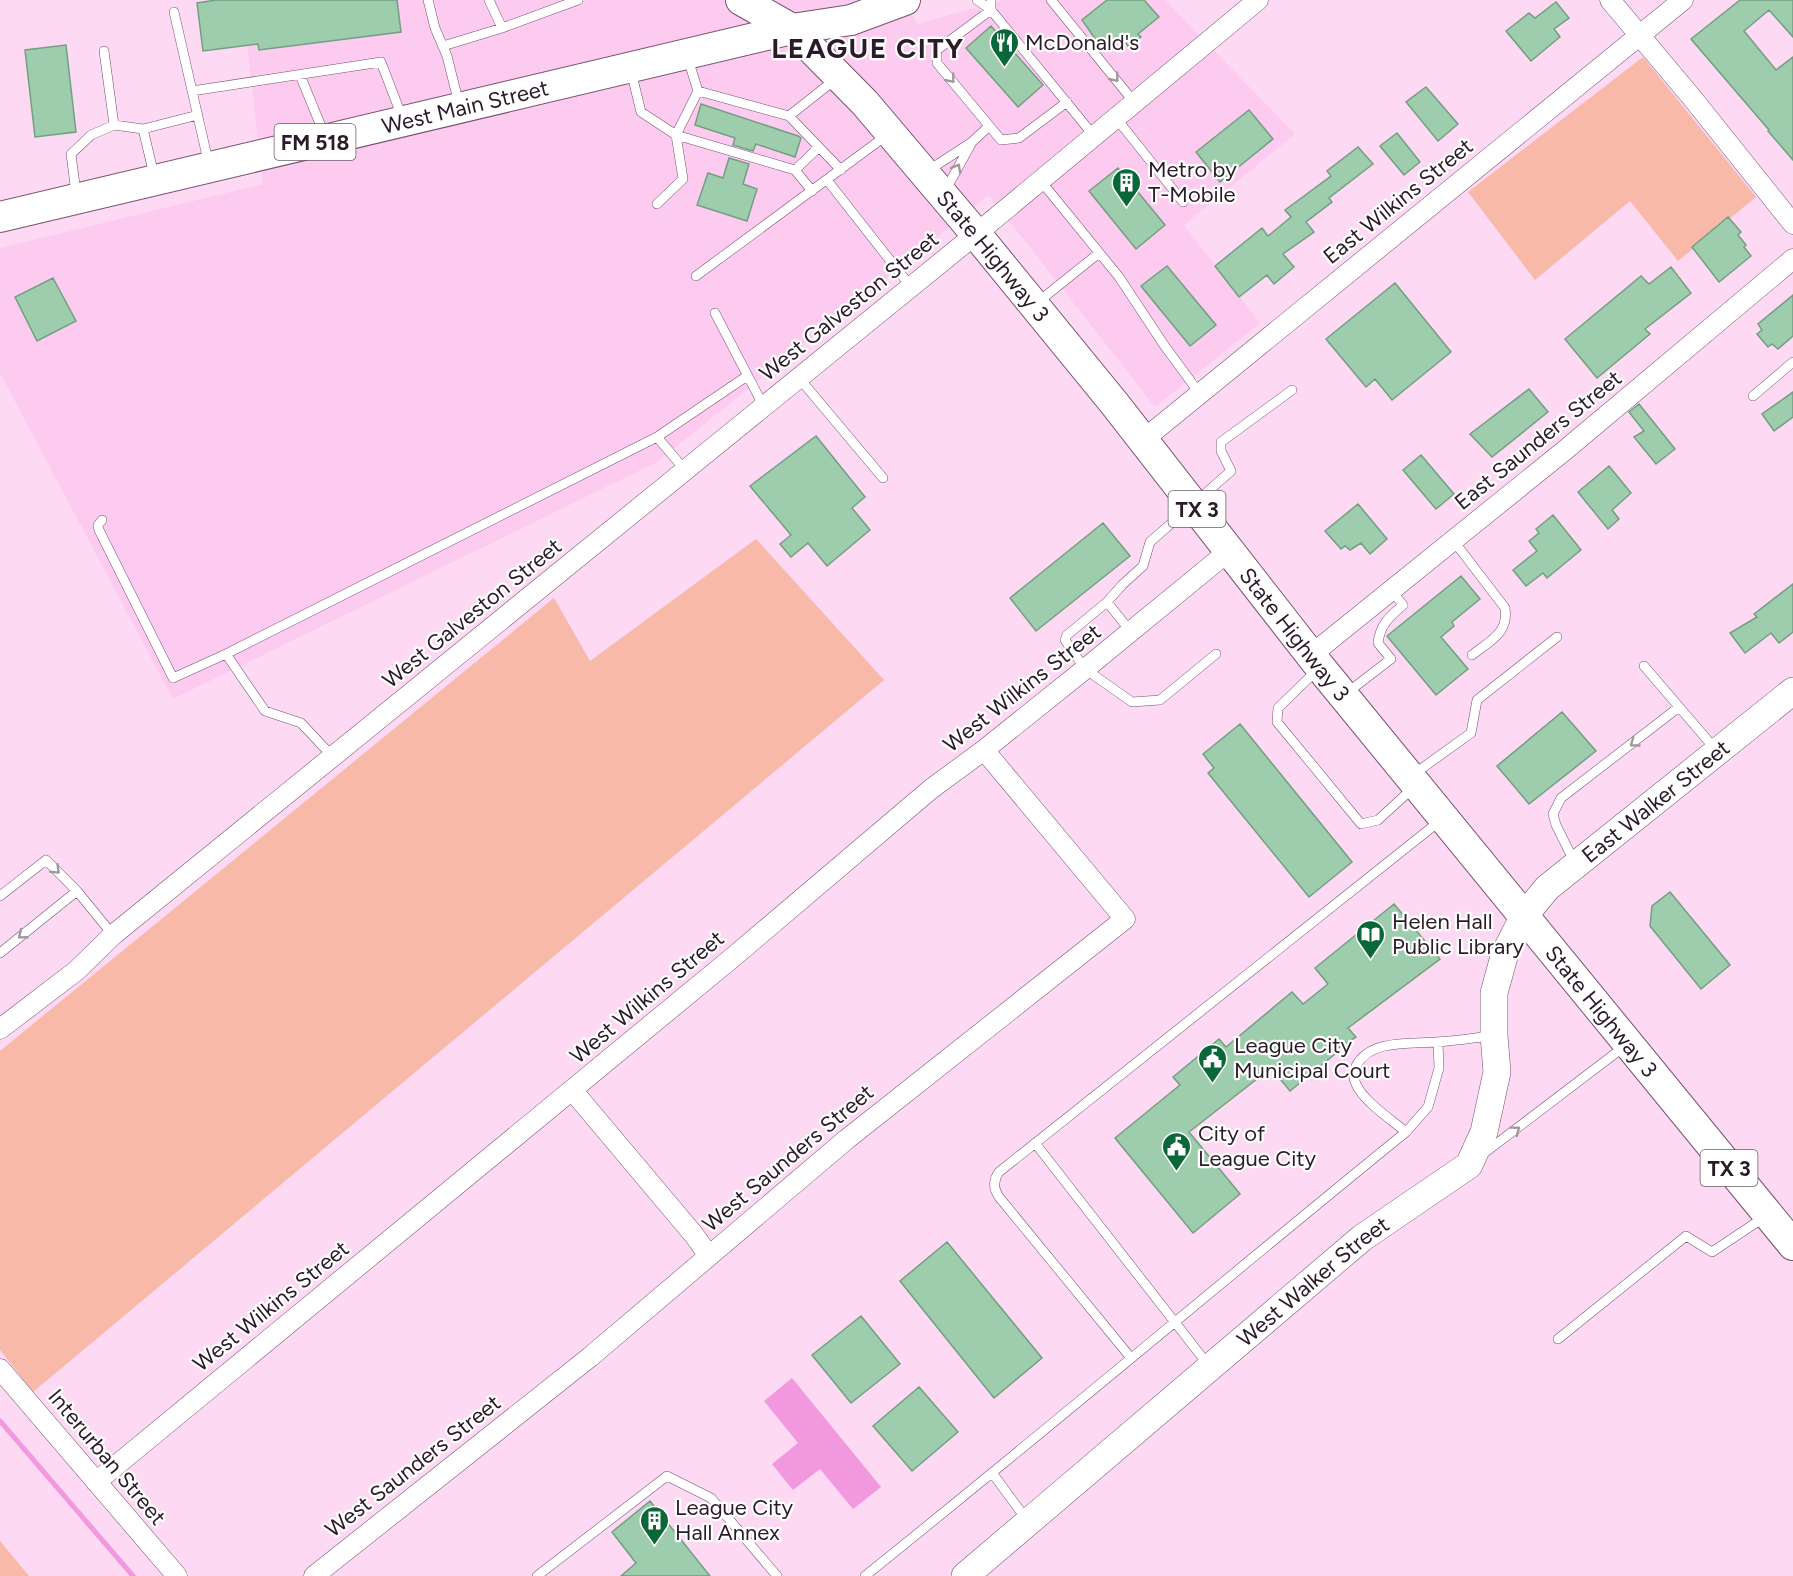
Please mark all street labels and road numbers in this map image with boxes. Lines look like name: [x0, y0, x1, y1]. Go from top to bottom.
street label: West Main Street: [379, 74, 551, 139]
road number: FM 518: [274, 124, 356, 160]
street label: East Wilkins Street: [1318, 132, 1478, 270]
street label: State Highway 3: [931, 184, 1055, 327]
street label: West Galveston Street: [754, 225, 944, 387]
street label: East Saunders Street: [1449, 364, 1627, 516]
road number: TX 3: [1168, 491, 1226, 527]
street label: West Galveston Street: [377, 532, 567, 694]
street label: State Highway 3: [1234, 562, 1356, 706]
street label: West Wilkins Street: [938, 618, 1106, 758]
street label: East Walker Street: [1576, 734, 1735, 868]
street label: West Wilkins Street: [565, 925, 729, 1069]
street label: State Highway 3: [1540, 940, 1663, 1083]
street label: West Saunders Street: [697, 1079, 879, 1237]
road number: TX 3: [1700, 1150, 1758, 1186]
street label: West Walker Street: [1231, 1210, 1394, 1352]
street label: West Wilkins Street: [188, 1235, 354, 1377]
street label: Interurban Street: [42, 1384, 172, 1530]
street label: West Saunders Street: [320, 1389, 506, 1543]

